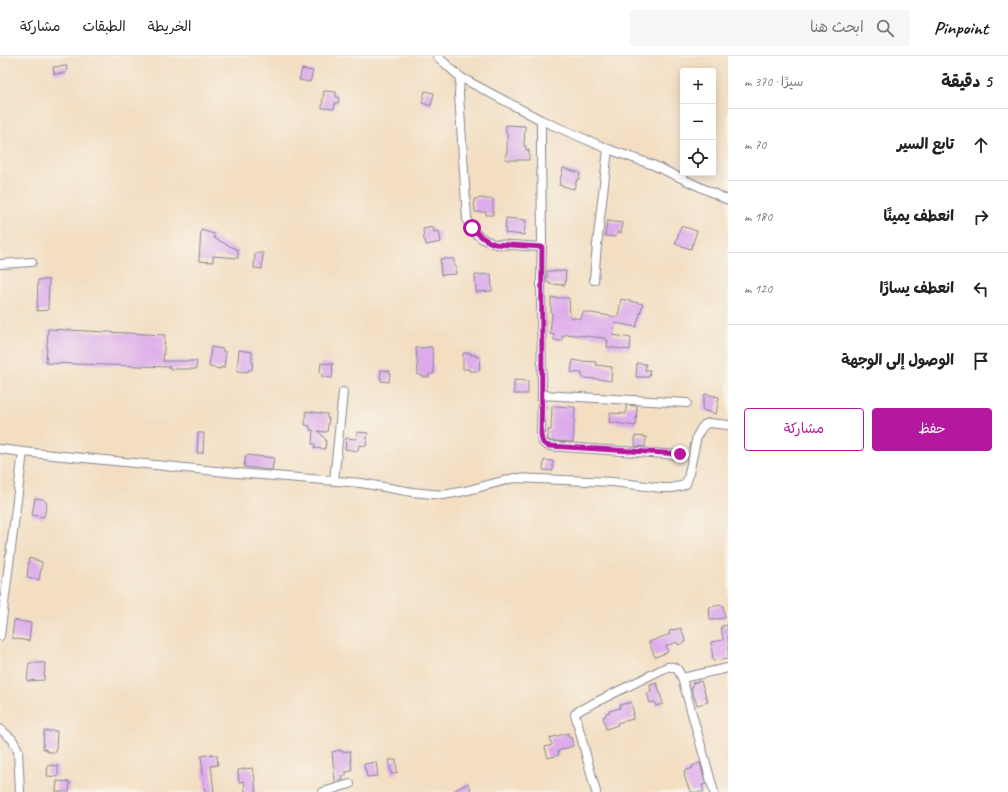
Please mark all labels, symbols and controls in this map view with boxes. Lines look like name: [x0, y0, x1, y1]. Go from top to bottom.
search box: [630, 10, 910, 46]
text: Pinpoint: [934, 16, 988, 40]
icon: search: [874, 17, 896, 39]
text: مشاركة: [20, 18, 60, 35]
text: الطبقات: [82, 18, 126, 35]
text: الخريطة: [148, 18, 191, 35]
text: ابحث هنا: [810, 18, 864, 37]
map controls: [680, 68, 716, 176]
button: +: [680, 68, 716, 104]
text: 5 دقيقة: [941, 71, 992, 92]
text: سيرًا · 370 m: [744, 74, 803, 90]
button: −: [680, 104, 716, 140]
icon: ahead: [970, 134, 992, 156]
text: تابع السير: [897, 135, 954, 154]
text: 70 m: [744, 137, 766, 153]
button: locate: [680, 140, 716, 176]
icon: right: [970, 206, 992, 228]
text: انعطف يمينًا: [883, 207, 954, 226]
text: 180 m: [744, 209, 772, 225]
route start: [463, 219, 481, 237]
icon: left: [970, 278, 992, 300]
text: انعطف يسارًا: [879, 279, 954, 298]
text: 120 m: [744, 281, 772, 297]
icon: arrive: [970, 350, 992, 372]
text: الوصول إلى الوجهة: [841, 351, 954, 370]
button: مشاركة: [744, 408, 864, 451]
button: حفظ: [872, 408, 992, 451]
route end: [671, 445, 689, 463]

